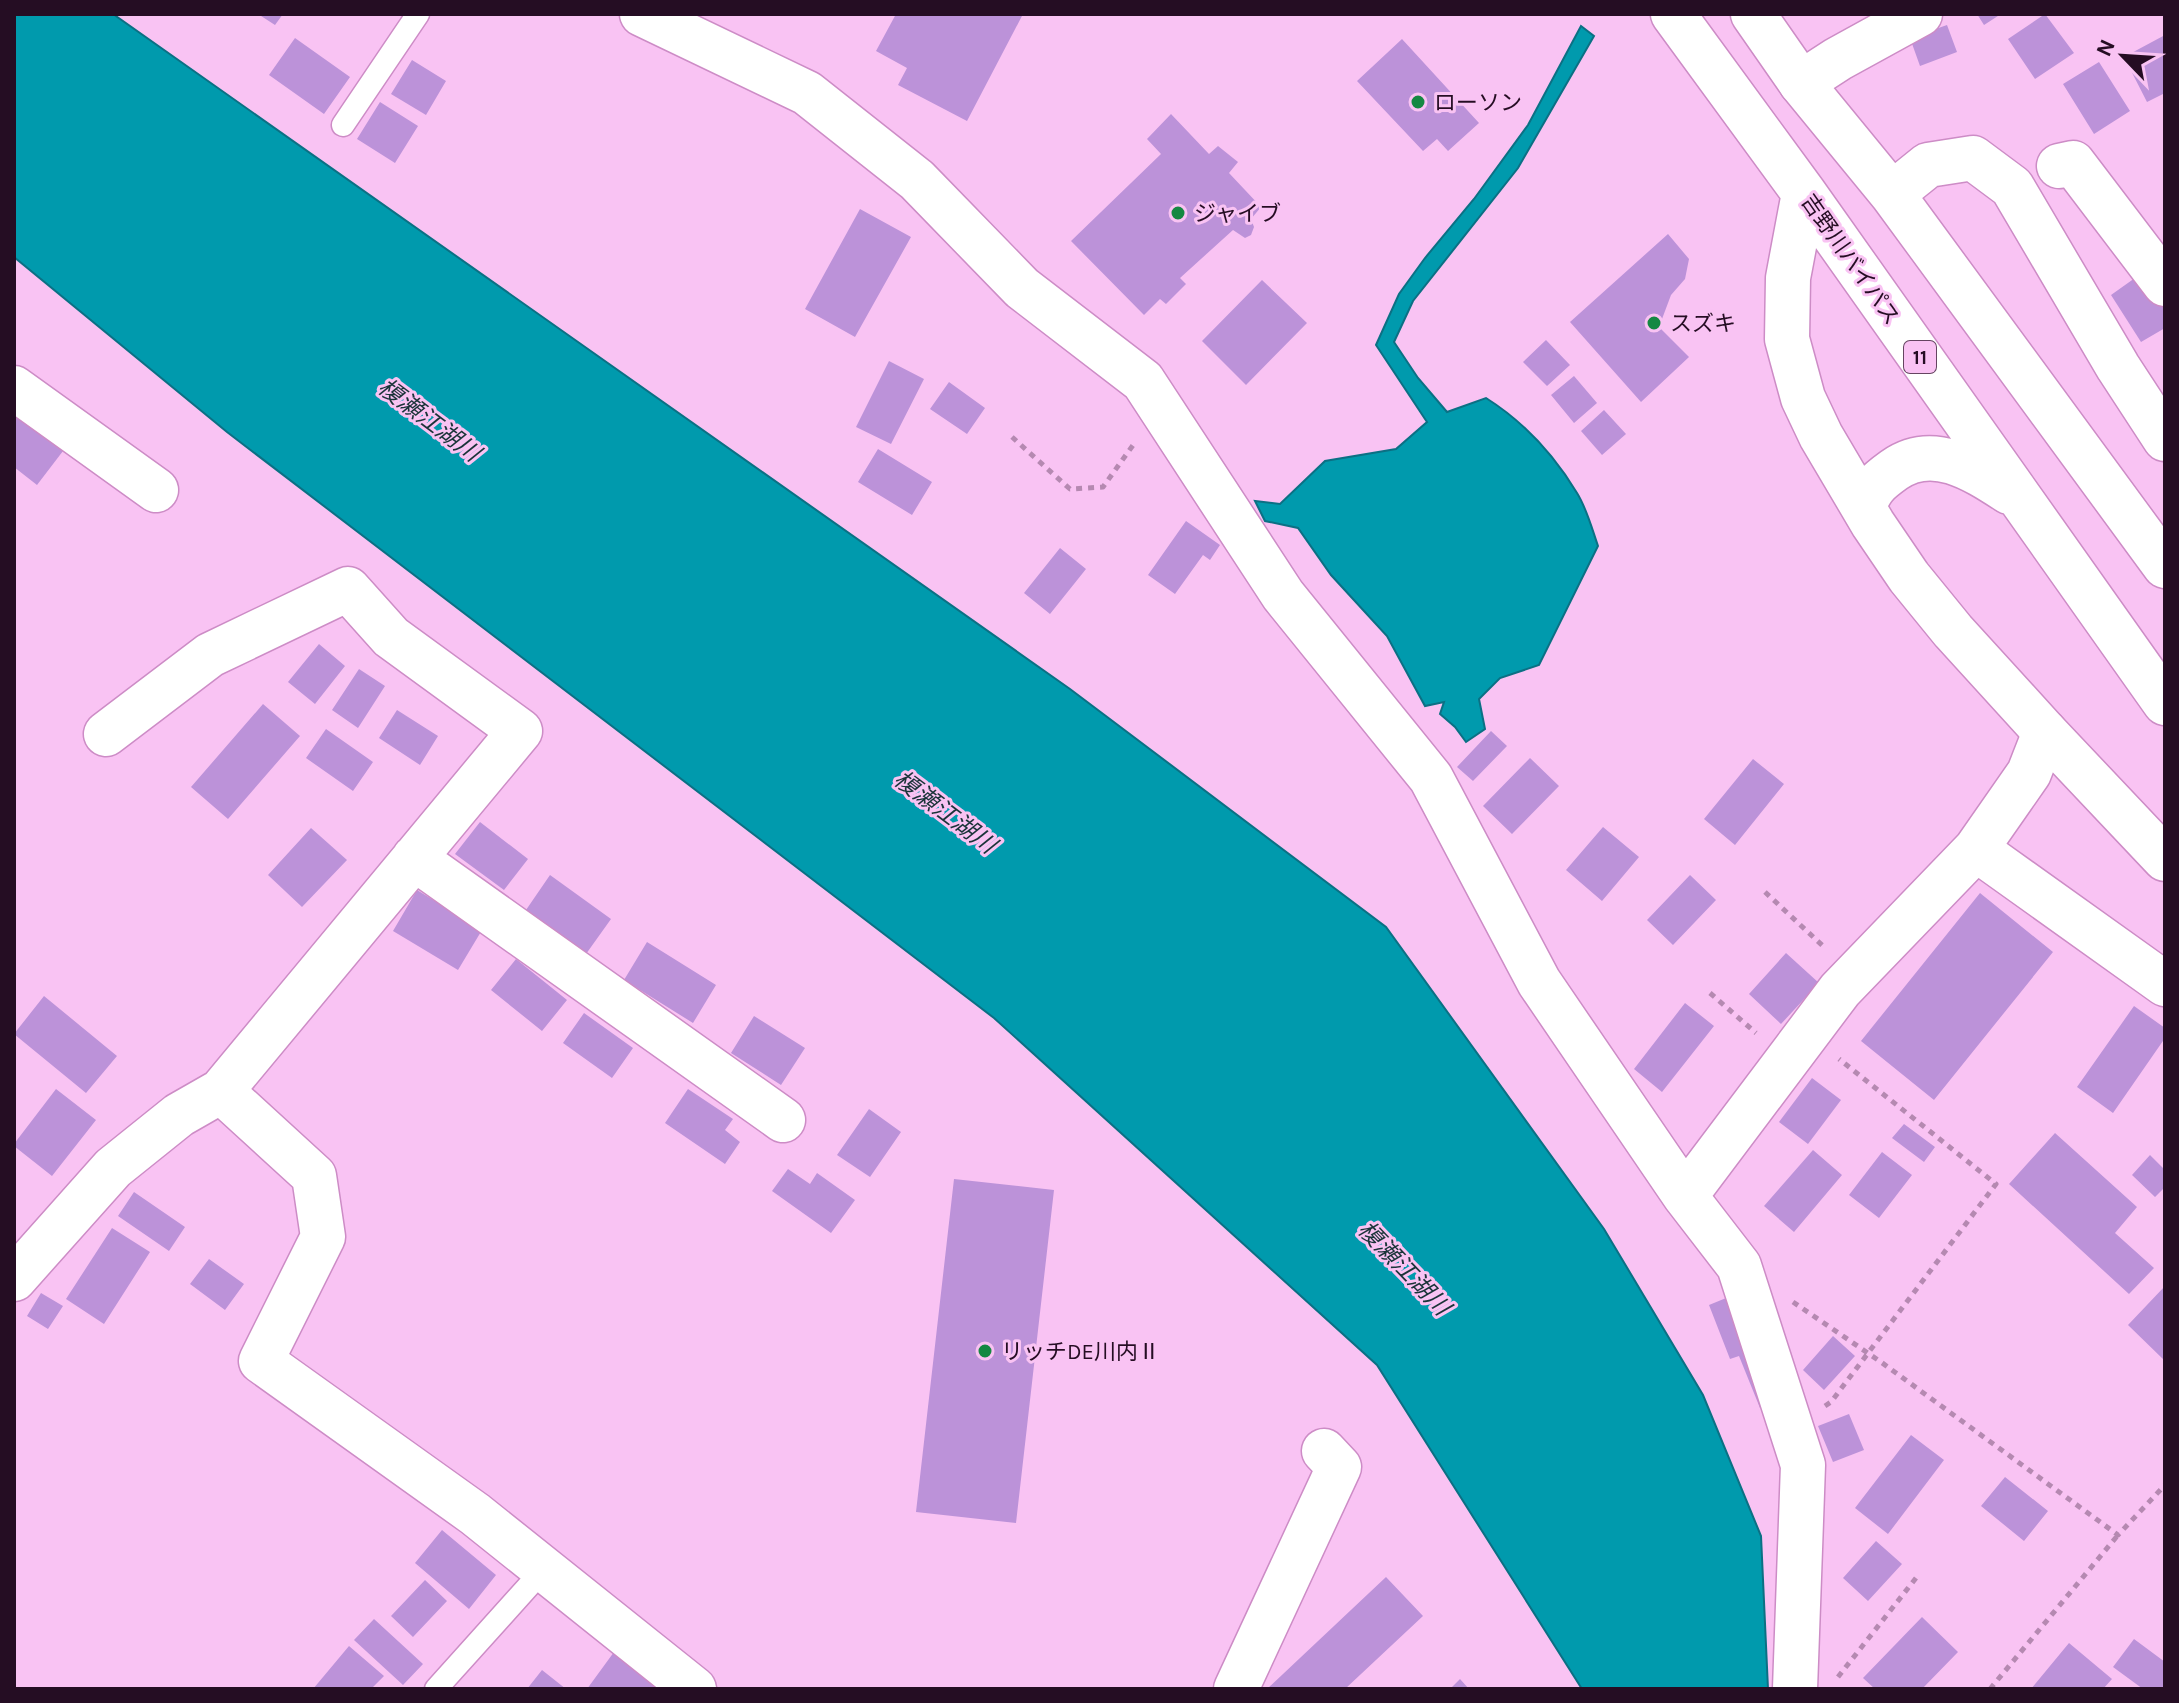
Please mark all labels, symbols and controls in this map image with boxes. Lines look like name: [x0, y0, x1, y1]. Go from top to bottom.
north arrow: [2083, 16, 2163, 96]
text: N: [2091, 35, 2121, 61]
place label: ローソン: [1434, 90, 1522, 116]
marker: ローソン: [1409, 93, 1427, 111]
street label: 吉野川バイパス: [1795, 189, 1905, 330]
place label: ジャイブ: [1194, 201, 1281, 227]
marker: ジャイブ: [1169, 204, 1187, 222]
place label: スズキ: [1670, 311, 1736, 337]
marker: スズキ: [1645, 314, 1663, 332]
road number: 11: [1904, 341, 1936, 373]
water label: 榎瀬江湖川: [373, 373, 488, 469]
water label: 榎瀬江湖川: [889, 765, 1004, 861]
water label: 榎瀬江湖川: [1352, 1215, 1458, 1323]
place label: リッチDE川内Ⅱ: [1001, 1339, 1160, 1365]
marker: リッチDE川内Ⅱ: [976, 1342, 994, 1360]

